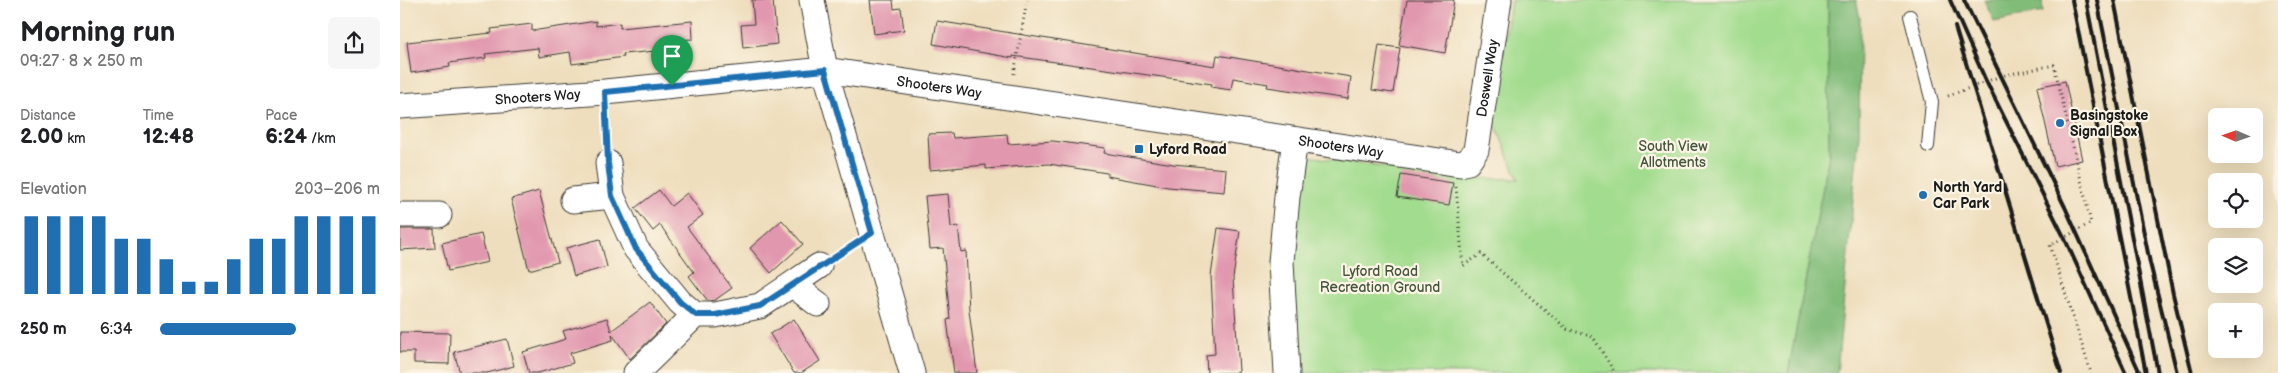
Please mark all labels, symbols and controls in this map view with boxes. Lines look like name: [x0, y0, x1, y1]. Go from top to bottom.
text: Morning run: [20, 16, 175, 49]
button: share: [328, 17, 380, 69]
pin: [651, 35, 693, 86]
street label: Doswell Way: [1473, 37, 1501, 118]
icon: arrive: [658, 42, 686, 70]
text: 09:27 · 8 × 250 m: [20, 52, 143, 71]
street label: Shooters Way: [896, 72, 983, 102]
street label: Shooters Way: [494, 85, 582, 108]
text: Distance: [20, 107, 76, 124]
text: Time: [143, 107, 174, 124]
text: Pace: [265, 107, 297, 124]
place label: Basingstoke Signal Box: [2070, 107, 2148, 140]
north arrow: [2208, 108, 2262, 162]
map controls: [2208, 108, 2263, 358]
marker: Basingstoke Signal Box: [2054, 117, 2066, 129]
text: 2.00: [20, 124, 63, 149]
text: 12:48: [143, 124, 194, 149]
text: 6:24: [265, 124, 307, 149]
text: km: [63, 130, 86, 147]
text: /km: [307, 130, 336, 147]
street label: Shooters Way: [1297, 132, 1385, 161]
park label: South View Allotments: [1638, 138, 1708, 171]
place label: Lyford Road: [1149, 141, 1227, 158]
marker: Lyford Road: [1133, 143, 1145, 155]
button: locate: [2208, 173, 2263, 228]
place label: North Yard Car Park: [1933, 179, 2002, 212]
text: Elevation: [20, 180, 87, 199]
text: 203–206 m: [295, 180, 380, 199]
marker: North Yard Car Park: [1917, 189, 1929, 201]
button: layers: [2208, 238, 2263, 293]
park label: Lyford Road Recreation Ground: [1320, 263, 1440, 296]
button: +: [2208, 303, 2263, 358]
text: 250 m: [20, 320, 67, 339]
text: 6:34: [100, 320, 133, 339]

